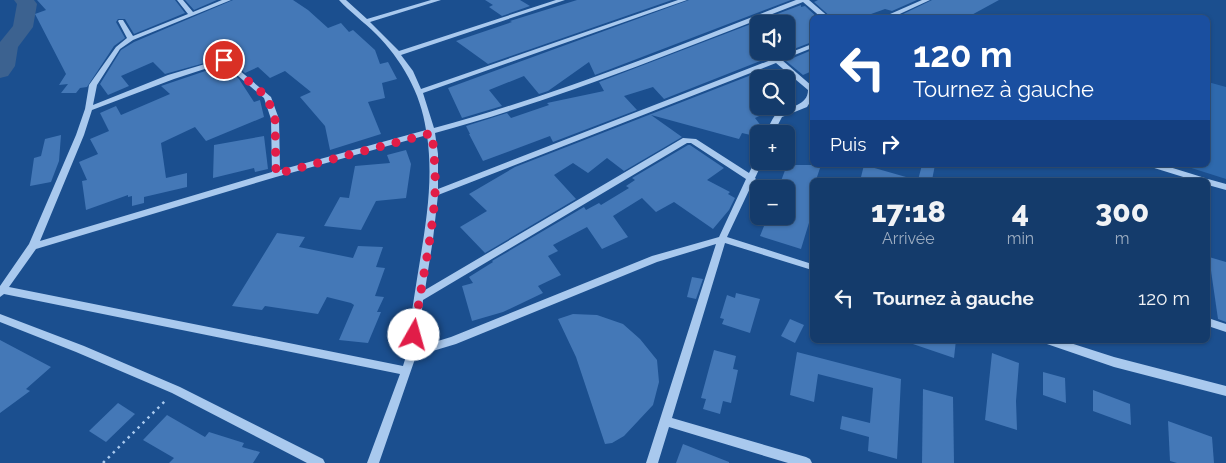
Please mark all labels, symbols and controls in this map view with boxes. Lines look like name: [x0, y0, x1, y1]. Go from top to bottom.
map controls: [750, 15, 795, 225]
button: sound: [750, 15, 795, 60]
text: 120 m: [913, 34, 1013, 75]
icon: left: [830, 35, 895, 100]
pin: [203, 39, 245, 81]
icon: arrive: [210, 46, 238, 74]
button: search: [750, 70, 795, 115]
text: Tournez à gauche: [913, 76, 1094, 102]
button: +: [750, 125, 795, 170]
icon: right: [876, 130, 904, 158]
text: Puis: [830, 133, 866, 155]
button: −: [750, 180, 795, 225]
text: 17:18: [871, 194, 946, 229]
text: 4: [1012, 194, 1029, 229]
text: 300: [1095, 194, 1149, 229]
text: Arrivée: [882, 229, 935, 248]
text: min: [1007, 229, 1034, 248]
text: m: [1115, 229, 1129, 248]
icon: left: [830, 284, 858, 312]
text: Tournez à gauche: [873, 287, 1034, 309]
text: 120 m: [1138, 287, 1190, 309]
position arrow: [387, 308, 439, 360]

